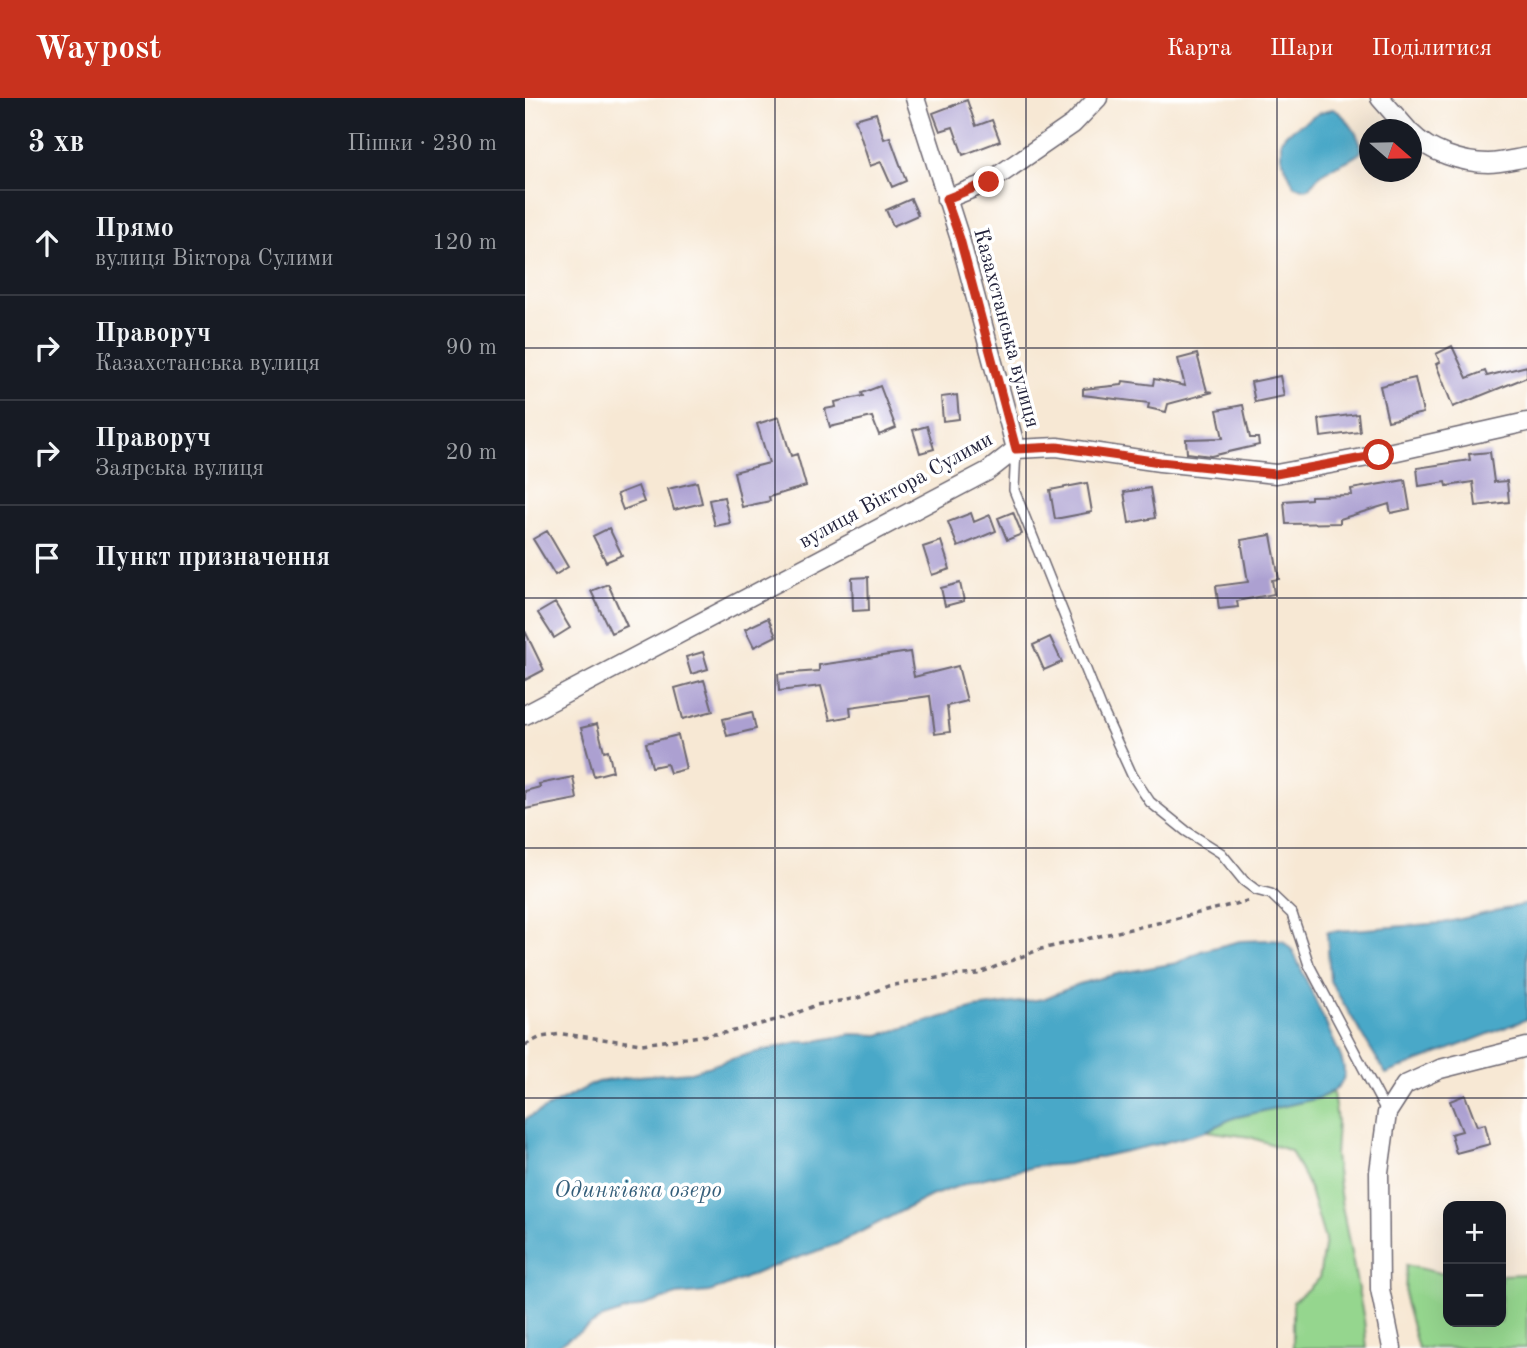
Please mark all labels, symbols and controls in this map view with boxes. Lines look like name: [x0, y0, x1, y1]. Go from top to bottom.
text: Waypost: [35, 33, 161, 66]
text: Карта: [1167, 37, 1232, 61]
text: Шари: [1270, 37, 1333, 61]
text: Поділитися: [1371, 37, 1492, 61]
north arrow: [1359, 119, 1422, 182]
text: 3 хв: [28, 128, 84, 158]
text: Пішки · 230 m: [347, 132, 497, 155]
route end: [973, 166, 1004, 197]
text: Прямо: [95, 216, 174, 242]
icon: ahead: [28, 224, 66, 262]
street label: Казахстанська вулиця: [969, 226, 1043, 430]
text: 120 m: [432, 231, 497, 254]
text: вулиця Віктора Сулими: [95, 247, 333, 270]
text: Праворуч: [95, 321, 211, 347]
icon: right: [28, 329, 66, 367]
text: 90 m: [446, 336, 497, 359]
text: Казахстанська вулиця: [95, 352, 320, 375]
text: Праворуч: [95, 426, 211, 452]
street label: вулиця Віктора Сулими: [796, 429, 996, 553]
icon: right: [28, 434, 66, 472]
route start: [1363, 439, 1394, 470]
text: 20 m: [446, 441, 497, 464]
text: Заярська вулиця: [95, 457, 264, 480]
icon: arrive: [28, 539, 66, 577]
text: Пункт призначення: [95, 545, 330, 571]
water label: Одинківка озеро: [554, 1179, 722, 1203]
map controls: [1443, 1201, 1506, 1327]
button: +: [1443, 1201, 1506, 1264]
button: −: [1443, 1264, 1506, 1327]

